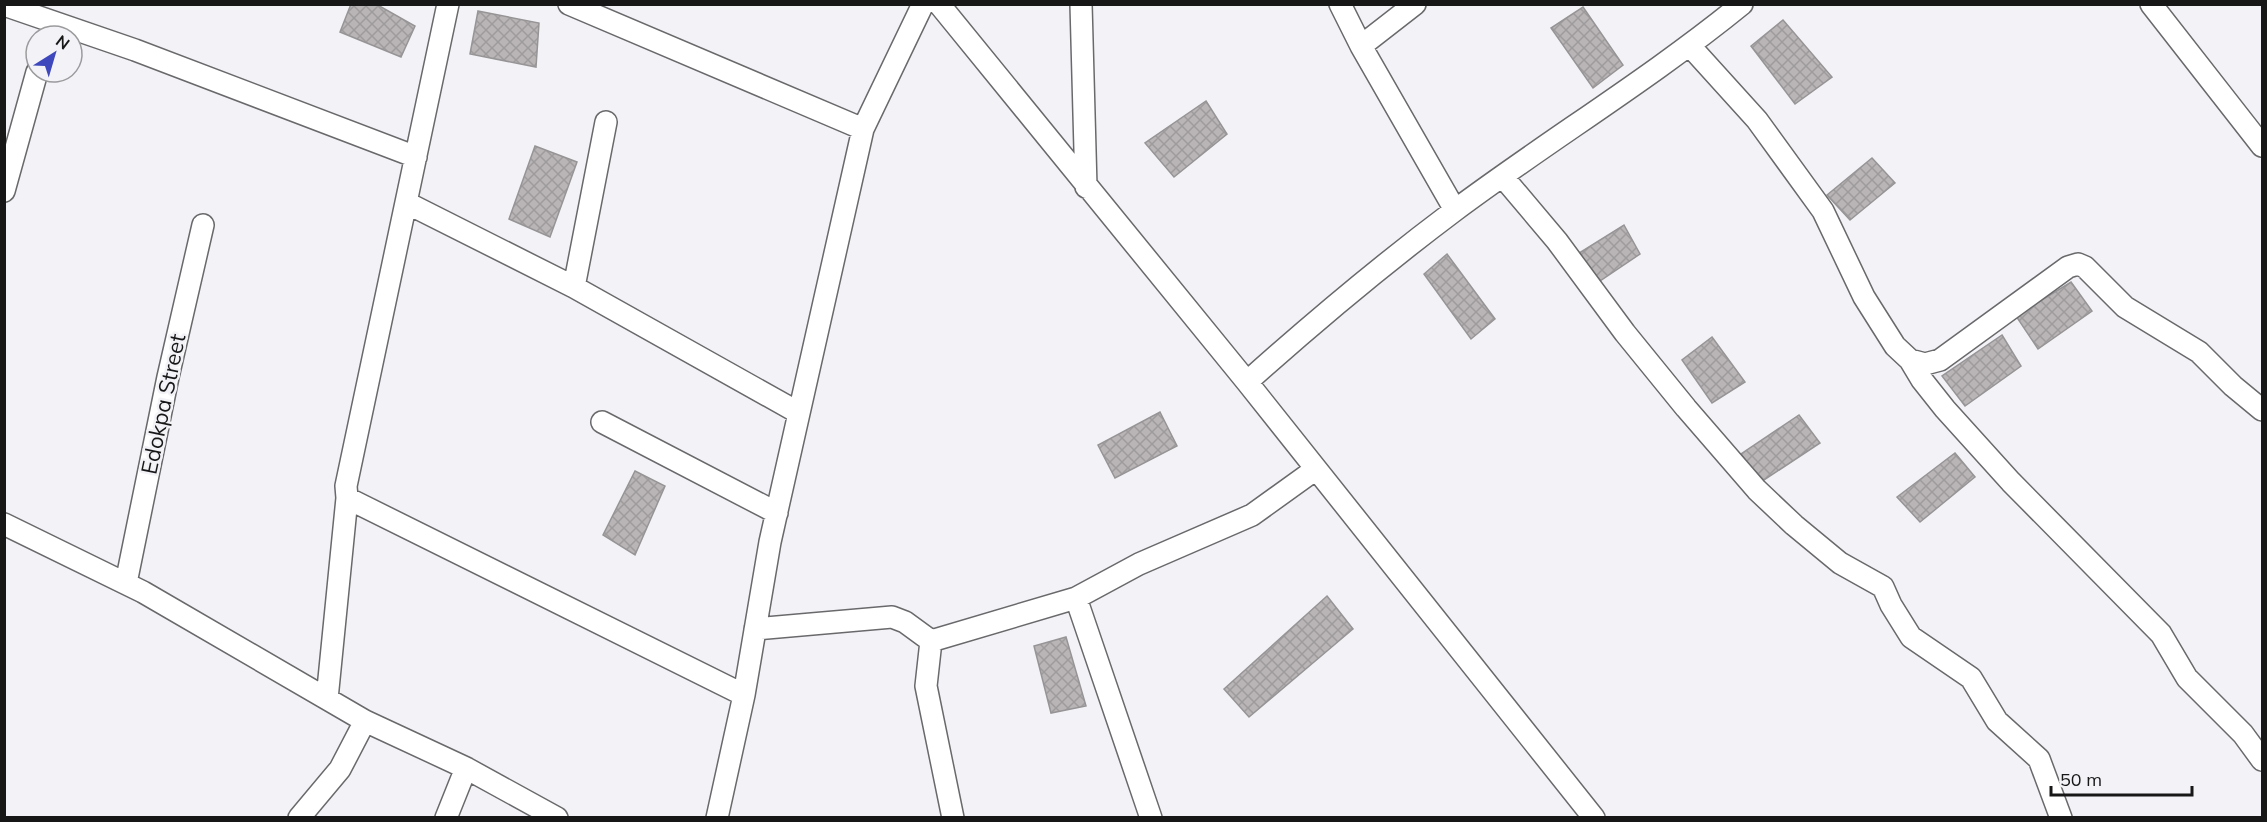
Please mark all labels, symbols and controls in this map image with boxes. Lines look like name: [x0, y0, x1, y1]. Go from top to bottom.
north arrow: [24, 24, 84, 84]
text: N: [52, 30, 74, 54]
street label: Edokpa Street: [134, 331, 192, 477]
scale bar: [2051, 759, 2192, 797]
text: 50 m: [2060, 768, 2102, 791]

